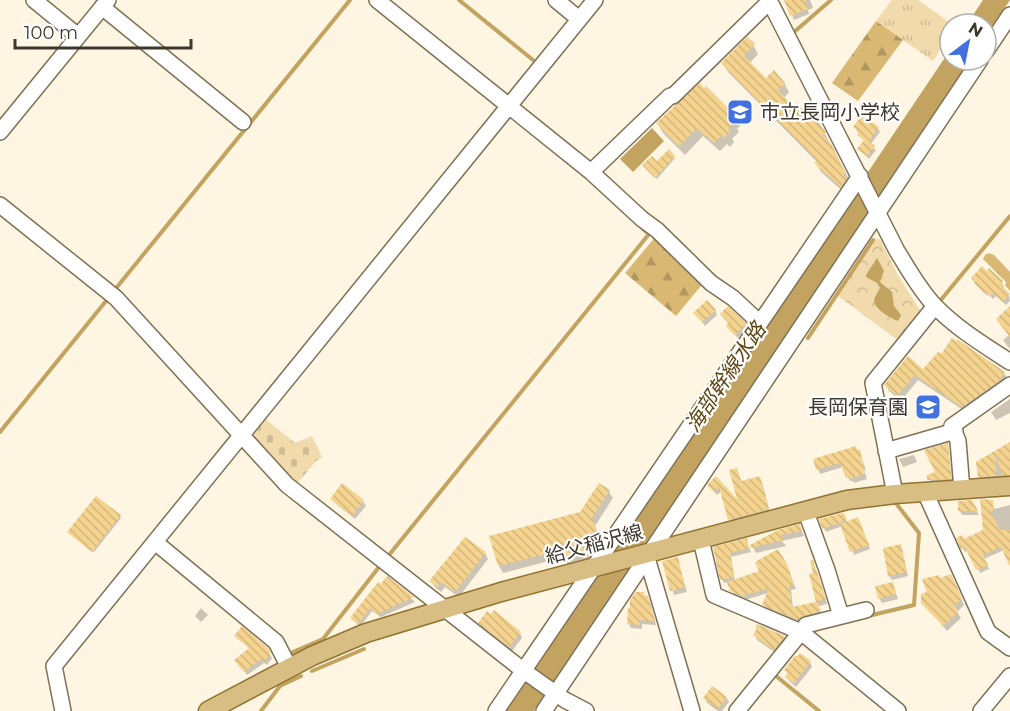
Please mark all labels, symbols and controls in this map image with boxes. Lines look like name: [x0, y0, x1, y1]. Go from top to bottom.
scale bar: [15, 12, 190, 50]
north arrow: [938, 12, 998, 72]
text: N: [965, 18, 986, 41]
text: 100 m: [24, 22, 78, 44]
school or university icon: 市立長岡小学校: [725, 97, 755, 127]
place label: 市立長岡小学校: [760, 100, 900, 124]
water label: 海部幹線水路: [679, 316, 772, 436]
school or university icon: 長岡保育園: [913, 392, 943, 422]
place label: 長岡保育園: [808, 395, 908, 419]
street label: 給父稲沢線: [543, 519, 645, 569]

